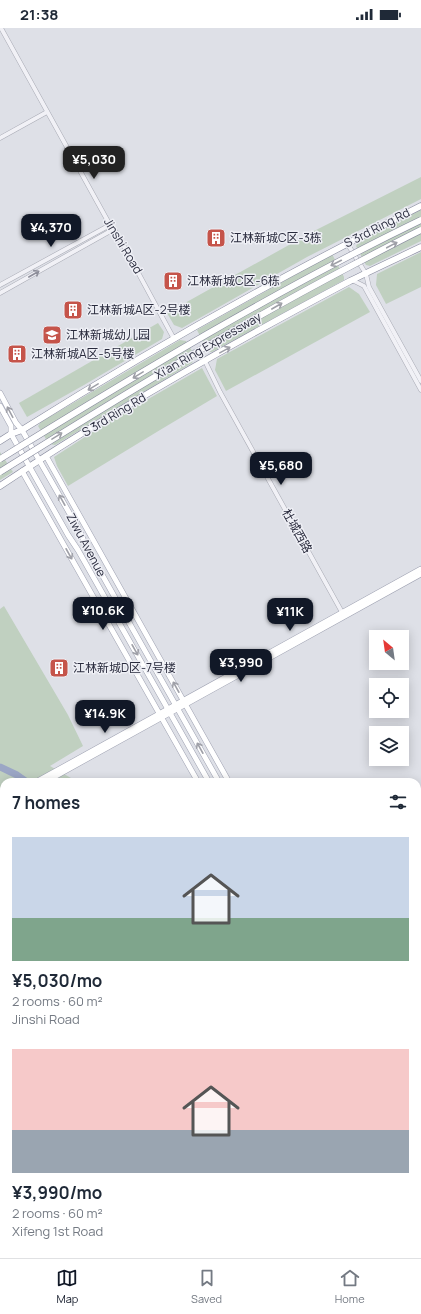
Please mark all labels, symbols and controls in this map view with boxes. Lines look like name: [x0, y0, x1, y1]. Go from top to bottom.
text: 21:38: [20, 4, 59, 25]
pin: ¥5,030: [61, 146, 127, 180]
text: ¥5,030: [72, 150, 116, 168]
street label: S 3rd Ring Rd: [341, 204, 413, 251]
pin: ¥4,370: [18, 214, 84, 248]
street label: Jinshi Road: [100, 215, 147, 277]
text: ¥4,370: [30, 218, 72, 236]
building icon: 江林新城C区-3栋: [205, 227, 227, 249]
place label: 江林新城C区-3栋: [230, 229, 322, 246]
one-way arrow: [386, 241, 398, 248]
one-way arrow: [331, 260, 343, 267]
one-way arrow: [28, 269, 40, 277]
building icon: 江林新城C区-6栋: [162, 270, 184, 292]
place label: 江林新城C区-6栋: [187, 272, 280, 289]
building icon: 江林新城A区-2号楼: [62, 299, 84, 321]
place label: 江林新城A区-2号楼: [87, 301, 190, 318]
one-way arrow: [271, 301, 283, 309]
street label: Xi'an Ring Expressway: [151, 308, 265, 383]
school or university icon: 江林新城幼儿园: [41, 324, 63, 346]
place label: 江林新城幼儿园: [66, 326, 150, 343]
building icon: 江林新城A区-5号楼: [6, 343, 28, 365]
place label: 江林新城A区-5号楼: [31, 345, 135, 362]
one-way arrow: [219, 345, 231, 353]
one-way arrow: [132, 371, 144, 379]
one-way arrow: [87, 384, 99, 392]
street label: S 3rd Ring Rd: [79, 389, 149, 440]
one-way arrow: [6, 406, 13, 418]
one-way arrow: [51, 432, 63, 440]
pin: ¥5,680: [248, 452, 314, 486]
text: ¥5,680: [259, 456, 303, 474]
one-way arrow: [58, 494, 66, 506]
street label: 杜城西路: [278, 506, 317, 556]
street label: Ziwu Avenue: [63, 510, 110, 580]
one-way arrow: [66, 547, 73, 559]
pin: ¥10.6K: [70, 597, 136, 631]
pin: ¥11K: [266, 598, 314, 632]
text: ¥10.6K: [82, 601, 124, 619]
text: ¥11K: [276, 602, 304, 620]
north arrow: [369, 630, 409, 670]
map controls: [369, 630, 409, 766]
one-way arrow: [131, 644, 139, 656]
pin: ¥3,990: [208, 649, 274, 683]
text: ¥3,990: [219, 653, 263, 671]
building icon: 江林新城D区-7号楼: [48, 657, 70, 679]
place label: 江林新城D区-7号楼: [73, 659, 176, 676]
button: locate: [369, 678, 409, 718]
one-way arrow: [172, 681, 180, 693]
pin: ¥14.9K: [72, 700, 138, 734]
text: ¥14.9K: [84, 704, 126, 722]
button: layers: [369, 726, 409, 766]
one-way arrow: [196, 742, 203, 754]
text: 7 homes: [12, 791, 80, 814]
icon: filters: [387, 791, 409, 813]
icon: home: [175, 863, 247, 935]
text: ¥5,030/mo: [12, 969, 102, 992]
text: 2 rooms · 60 m²: [12, 992, 103, 1010]
text: Jinshi Road: [12, 1010, 80, 1028]
icon: home: [175, 1075, 247, 1147]
text: ¥3,990/mo: [12, 1181, 102, 1204]
text: 2 rooms · 60 m²: [12, 1204, 103, 1222]
text: Xifeng 1st Road: [12, 1222, 103, 1240]
tab: Map: [56, 1267, 78, 1306]
tab: Saved: [191, 1267, 222, 1306]
tab: Home: [335, 1267, 365, 1306]

